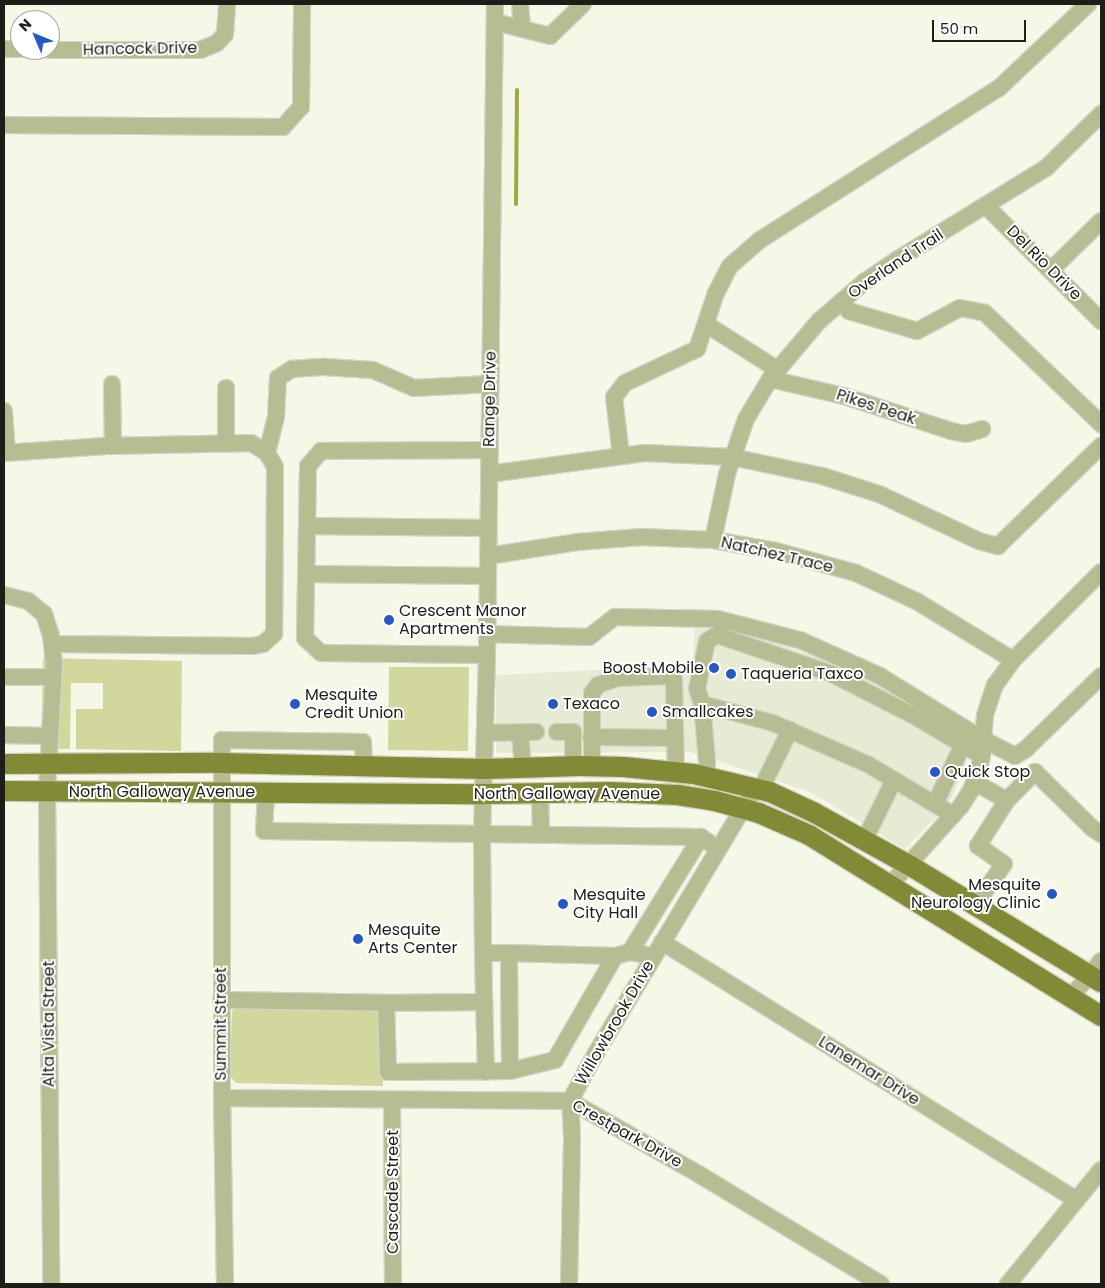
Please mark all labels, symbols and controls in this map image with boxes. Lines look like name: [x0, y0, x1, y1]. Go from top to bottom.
north arrow: [10, 10, 60, 60]
scale bar: [935, 10, 1029, 42]
text: N: [14, 14, 36, 36]
text: 50 m: [940, 18, 978, 39]
street label: Hancock Drive: [83, 38, 197, 60]
street label: Del Rio Drive: [1003, 222, 1085, 304]
street label: Overland Trail: [845, 225, 947, 303]
street label: Range Drive: [480, 351, 500, 447]
street label: Pikes Peak: [834, 385, 918, 429]
street label: Natchez Trace: [719, 533, 835, 577]
place label: Crescent Manor Apartments: [399, 601, 527, 639]
marker: Crescent Manor Apartments: [383, 614, 395, 626]
place label: Boost Mobile: [603, 658, 704, 678]
marker: Boost Mobile: [708, 662, 720, 674]
place label: Taqueria Taxco: [741, 664, 864, 684]
marker: Taqueria Taxco: [725, 668, 737, 680]
place label: Mesquite Credit Union: [305, 685, 404, 723]
place label: Texaco: [563, 694, 620, 714]
marker: Mesquite Credit Union: [289, 698, 301, 710]
marker: Texaco: [547, 698, 559, 710]
place label: Smallcakes: [662, 702, 754, 722]
marker: Smallcakes: [646, 706, 658, 718]
place label: Quick Stop: [945, 762, 1030, 782]
marker: Quick Stop: [929, 766, 941, 778]
street label: North Galloway Avenue: [69, 782, 255, 802]
street label: North Galloway Avenue: [474, 784, 660, 804]
place label: Mesquite Neurology Clinic: [911, 875, 1041, 913]
place label: Mesquite City Hall: [573, 885, 646, 923]
marker: Mesquite Neurology Clinic: [1045, 887, 1059, 901]
marker: Mesquite City Hall: [557, 898, 569, 910]
place label: Mesquite Arts Center: [368, 920, 457, 958]
marker: Mesquite Arts Center: [352, 933, 364, 945]
street label: Willowbrook Drive: [572, 957, 658, 1089]
street label: Alta Vista Street: [39, 961, 59, 1087]
street label: Summit Street: [211, 967, 231, 1081]
street label: Lanemar Drive: [815, 1032, 923, 1110]
street label: Crestpark Drive: [569, 1096, 685, 1172]
street label: Cascade Street: [383, 1130, 403, 1254]

